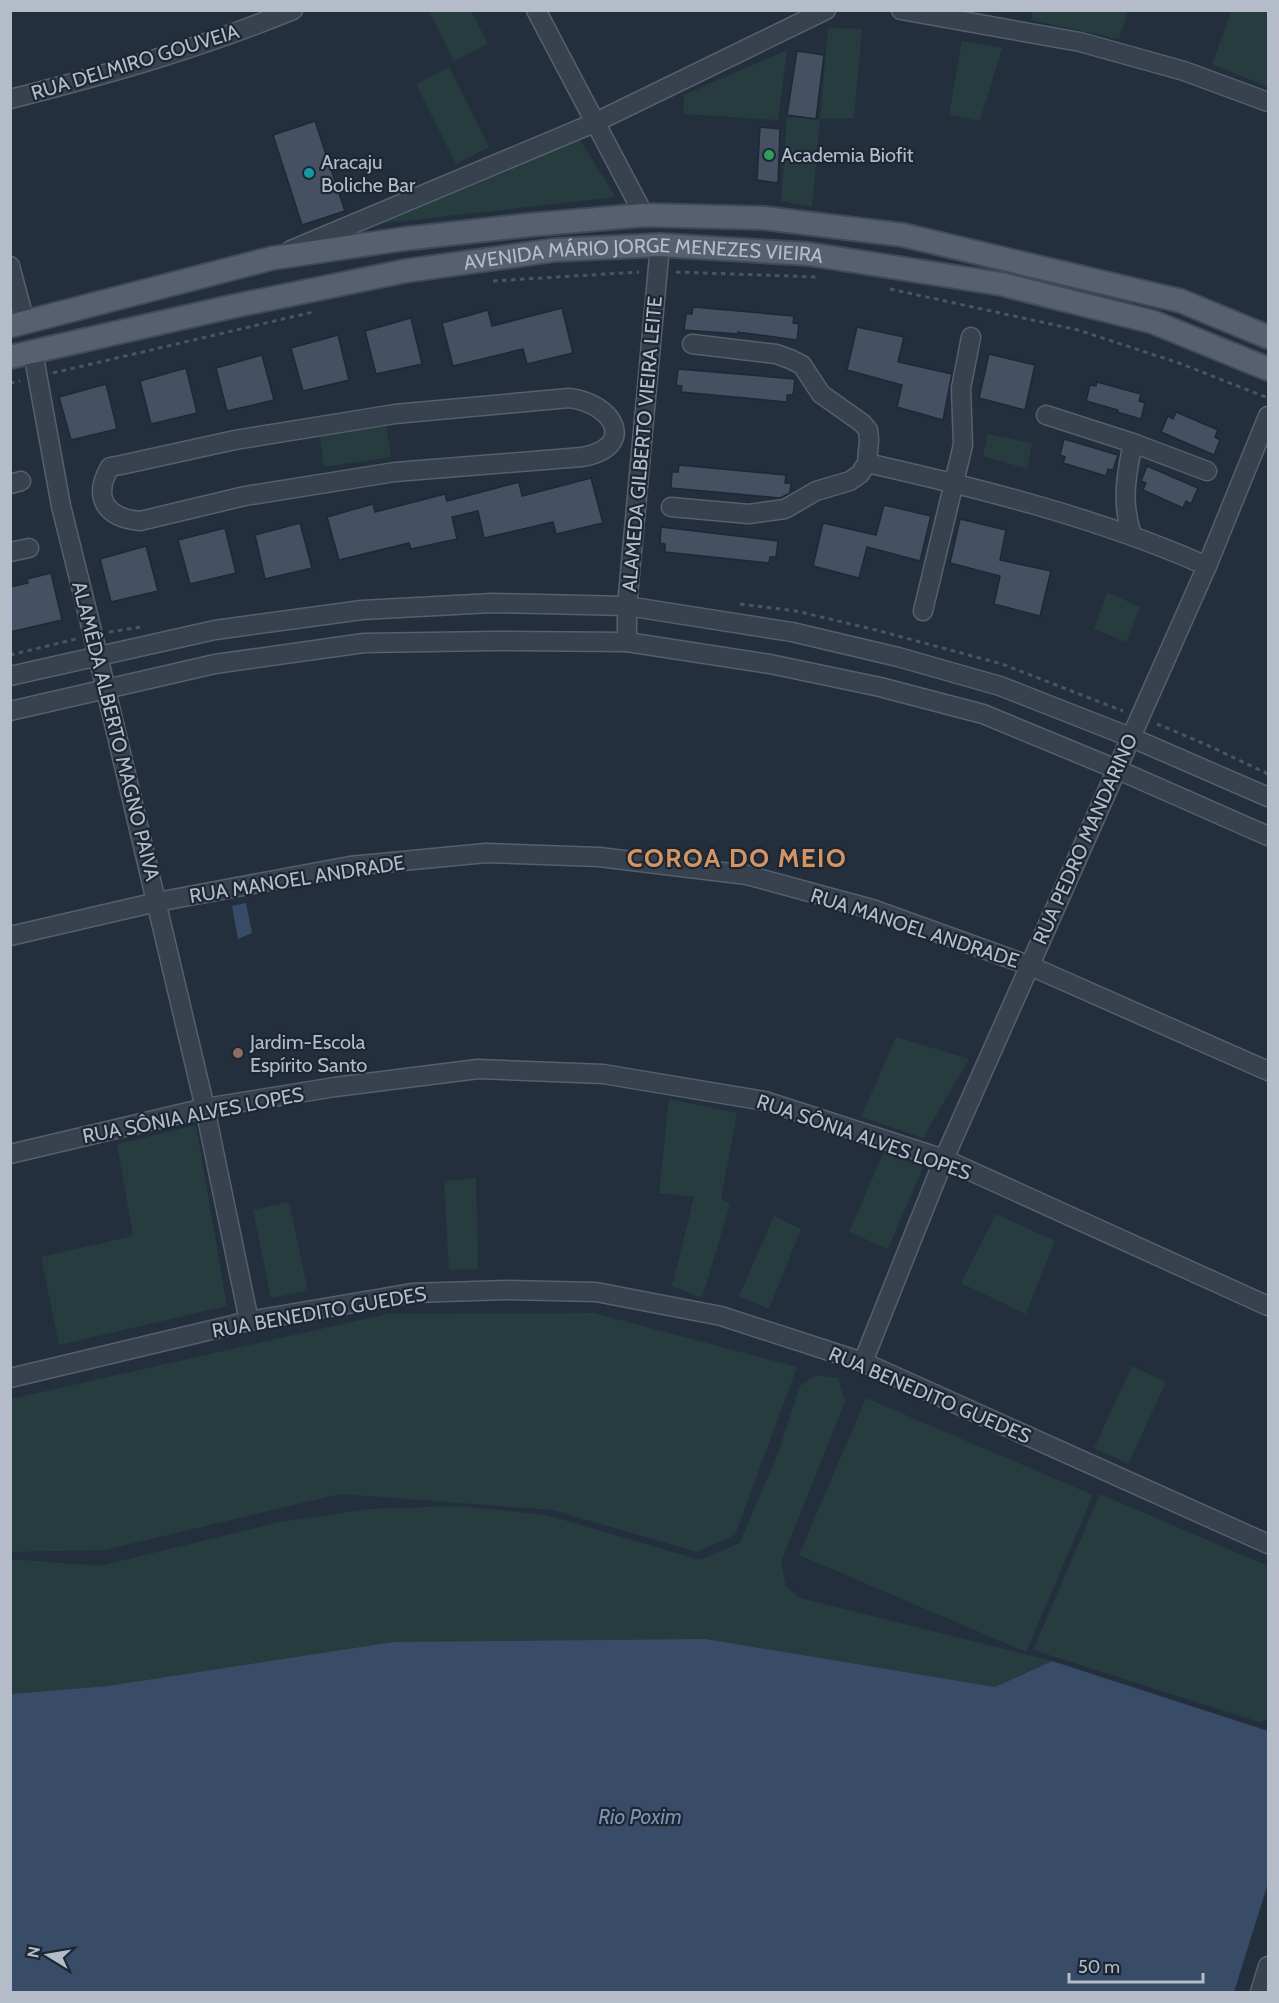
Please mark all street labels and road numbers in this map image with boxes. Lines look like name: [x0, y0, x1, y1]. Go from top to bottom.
street label: RUA DELMIRO GOUVEIA: [28, 19, 242, 105]
street label: AVENIDA MÁRIO JORGE MENEZES VIEIRA: [462, 233, 826, 275]
street label: ALAMEDA GILBERTO VIEIRA LEITE: [617, 295, 667, 593]
street label: ALAMÊDA ALBERTO MAGNO PAIVA: [67, 579, 165, 884]
street label: RUA PEDRO MANDARINO: [1028, 730, 1142, 948]
street label: RUA MANOEL ANDRADE: [188, 850, 406, 908]
street label: RUA MANOEL ANDRADE: [808, 883, 1022, 973]
street label: RUA SÔNIA ALVES LOPES: [80, 1082, 306, 1148]
street label: RUA SÔNIA ALVES LOPES: [754, 1089, 975, 1185]
street label: RUA BENEDITO GUEDES: [210, 1281, 428, 1343]
street label: RUA BENEDITO GUEDES: [825, 1342, 1035, 1449]

